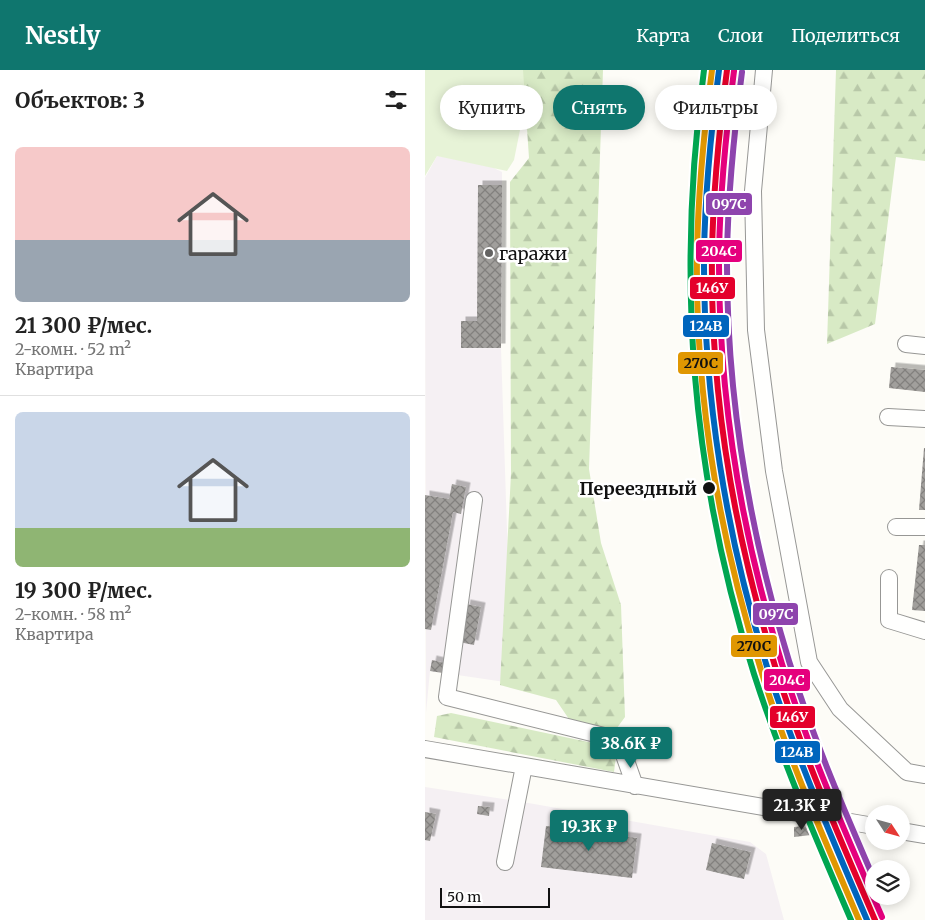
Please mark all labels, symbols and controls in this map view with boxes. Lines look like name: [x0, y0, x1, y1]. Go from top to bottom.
text: Nestly: [25, 20, 100, 51]
text: Карта: [636, 24, 690, 47]
text: Слои: [718, 24, 763, 47]
text: Поделиться: [791, 24, 900, 47]
chip: Купить: [440, 85, 543, 130]
chip: Снять: [553, 85, 645, 130]
chip: Фильтры: [655, 85, 777, 130]
icon: filters: [382, 86, 410, 114]
text: Объектов: 3: [15, 87, 145, 114]
icon: home: [168, 179, 258, 269]
line badge: 097С: [705, 192, 753, 216]
text: 097С: [711, 195, 747, 213]
line badge: 204С: [695, 239, 743, 263]
place label: гаражи: [499, 242, 567, 265]
text: 204С: [701, 242, 737, 260]
marker: гаражи: [483, 247, 495, 259]
line badge: 146У: [689, 276, 736, 300]
text: 146У: [696, 279, 729, 297]
text: 21 300 ₽/мес.: [15, 312, 152, 339]
line badge: 124В: [682, 314, 730, 338]
text: 124В: [690, 317, 723, 335]
text: 2-комн. · 52 m²: [15, 339, 131, 359]
line badge: 270С: [677, 351, 724, 375]
text: 270С: [684, 354, 718, 372]
text: Квартира: [15, 359, 94, 379]
icon: home: [168, 445, 258, 535]
place label: Переездный: [579, 477, 697, 500]
marker: Переездный: [701, 480, 717, 496]
text: 19 300 ₽/мес.: [15, 577, 152, 604]
line badge: 097С: [752, 602, 799, 626]
text: 2-комн. · 58 m²: [15, 604, 131, 624]
text: 097С: [758, 605, 794, 623]
text: Квартира: [15, 624, 94, 644]
line badge: 270С: [730, 634, 778, 658]
text: 270С: [737, 637, 771, 655]
line badge: 204С: [763, 668, 811, 692]
text: 204С: [769, 671, 805, 689]
line badge: 146У: [769, 705, 816, 729]
text: 146У: [776, 708, 809, 726]
pin: 38.6K ₽: [585, 726, 677, 769]
text: 38.6K ₽: [601, 733, 661, 753]
line badge: 124В: [774, 740, 821, 764]
text: 124В: [781, 743, 814, 761]
pin: 21.3K ₽: [756, 788, 848, 831]
text: 21.3K ₽: [773, 795, 831, 815]
north arrow: [865, 805, 910, 850]
map controls: [865, 805, 910, 905]
pin: 19.3K ₽: [543, 810, 635, 852]
text: 19.3K ₽: [561, 816, 617, 836]
button: layers: [865, 860, 910, 905]
scale bar: [440, 885, 550, 908]
text: 50 m: [447, 888, 481, 906]

